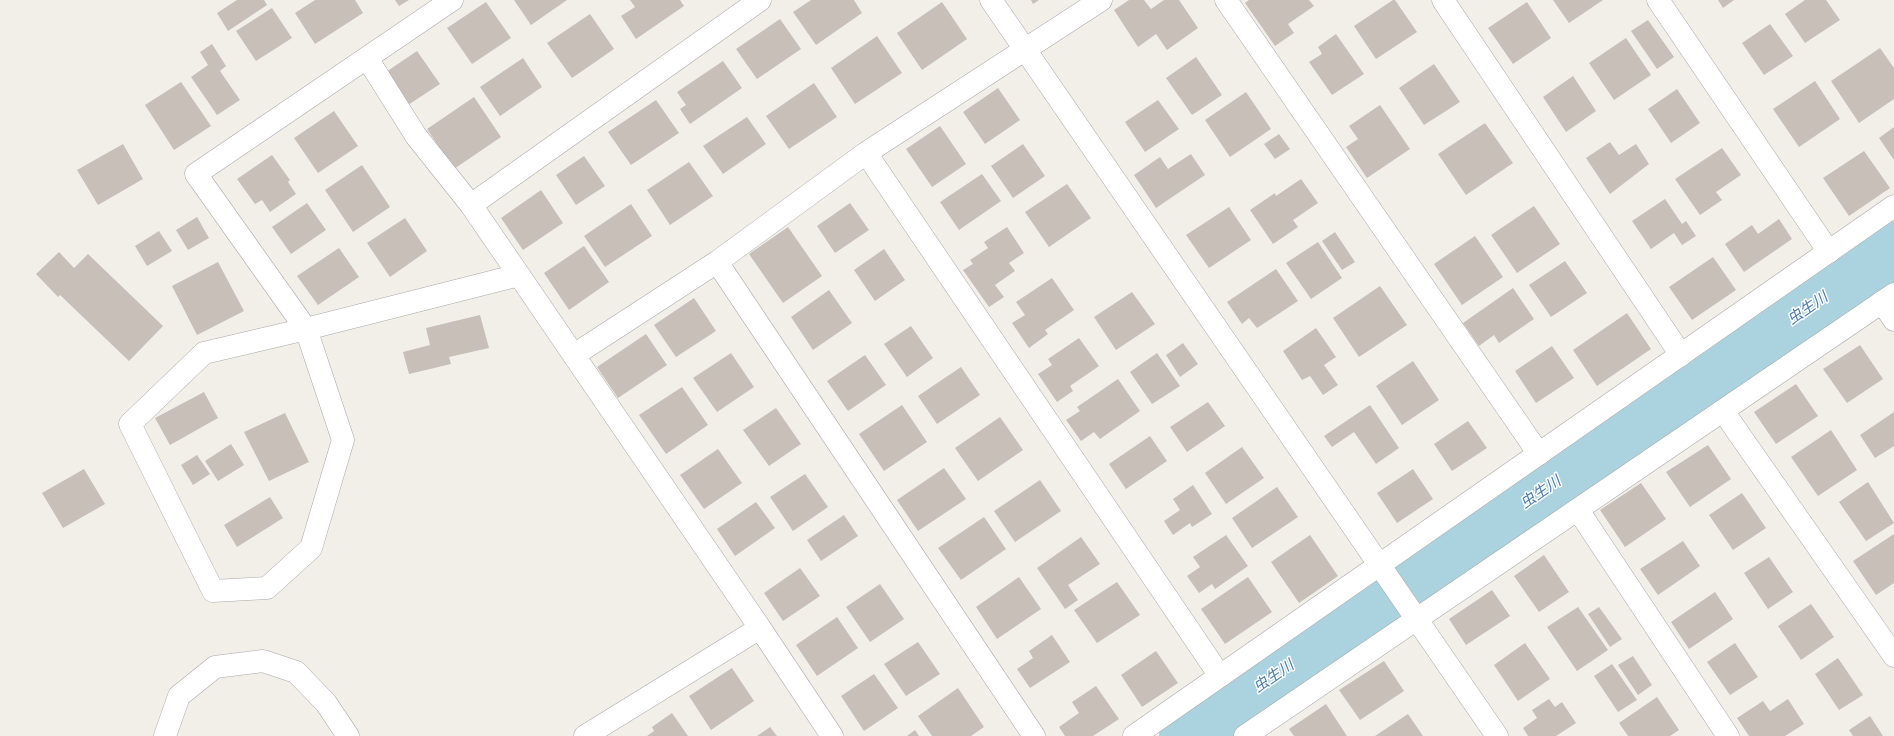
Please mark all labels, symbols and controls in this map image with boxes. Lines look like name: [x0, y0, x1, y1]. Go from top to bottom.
water label: 虫生川: [1784, 289, 1832, 329]
water label: 虫生川: [1517, 473, 1565, 513]
water label: 虫生川: [1250, 657, 1298, 697]

